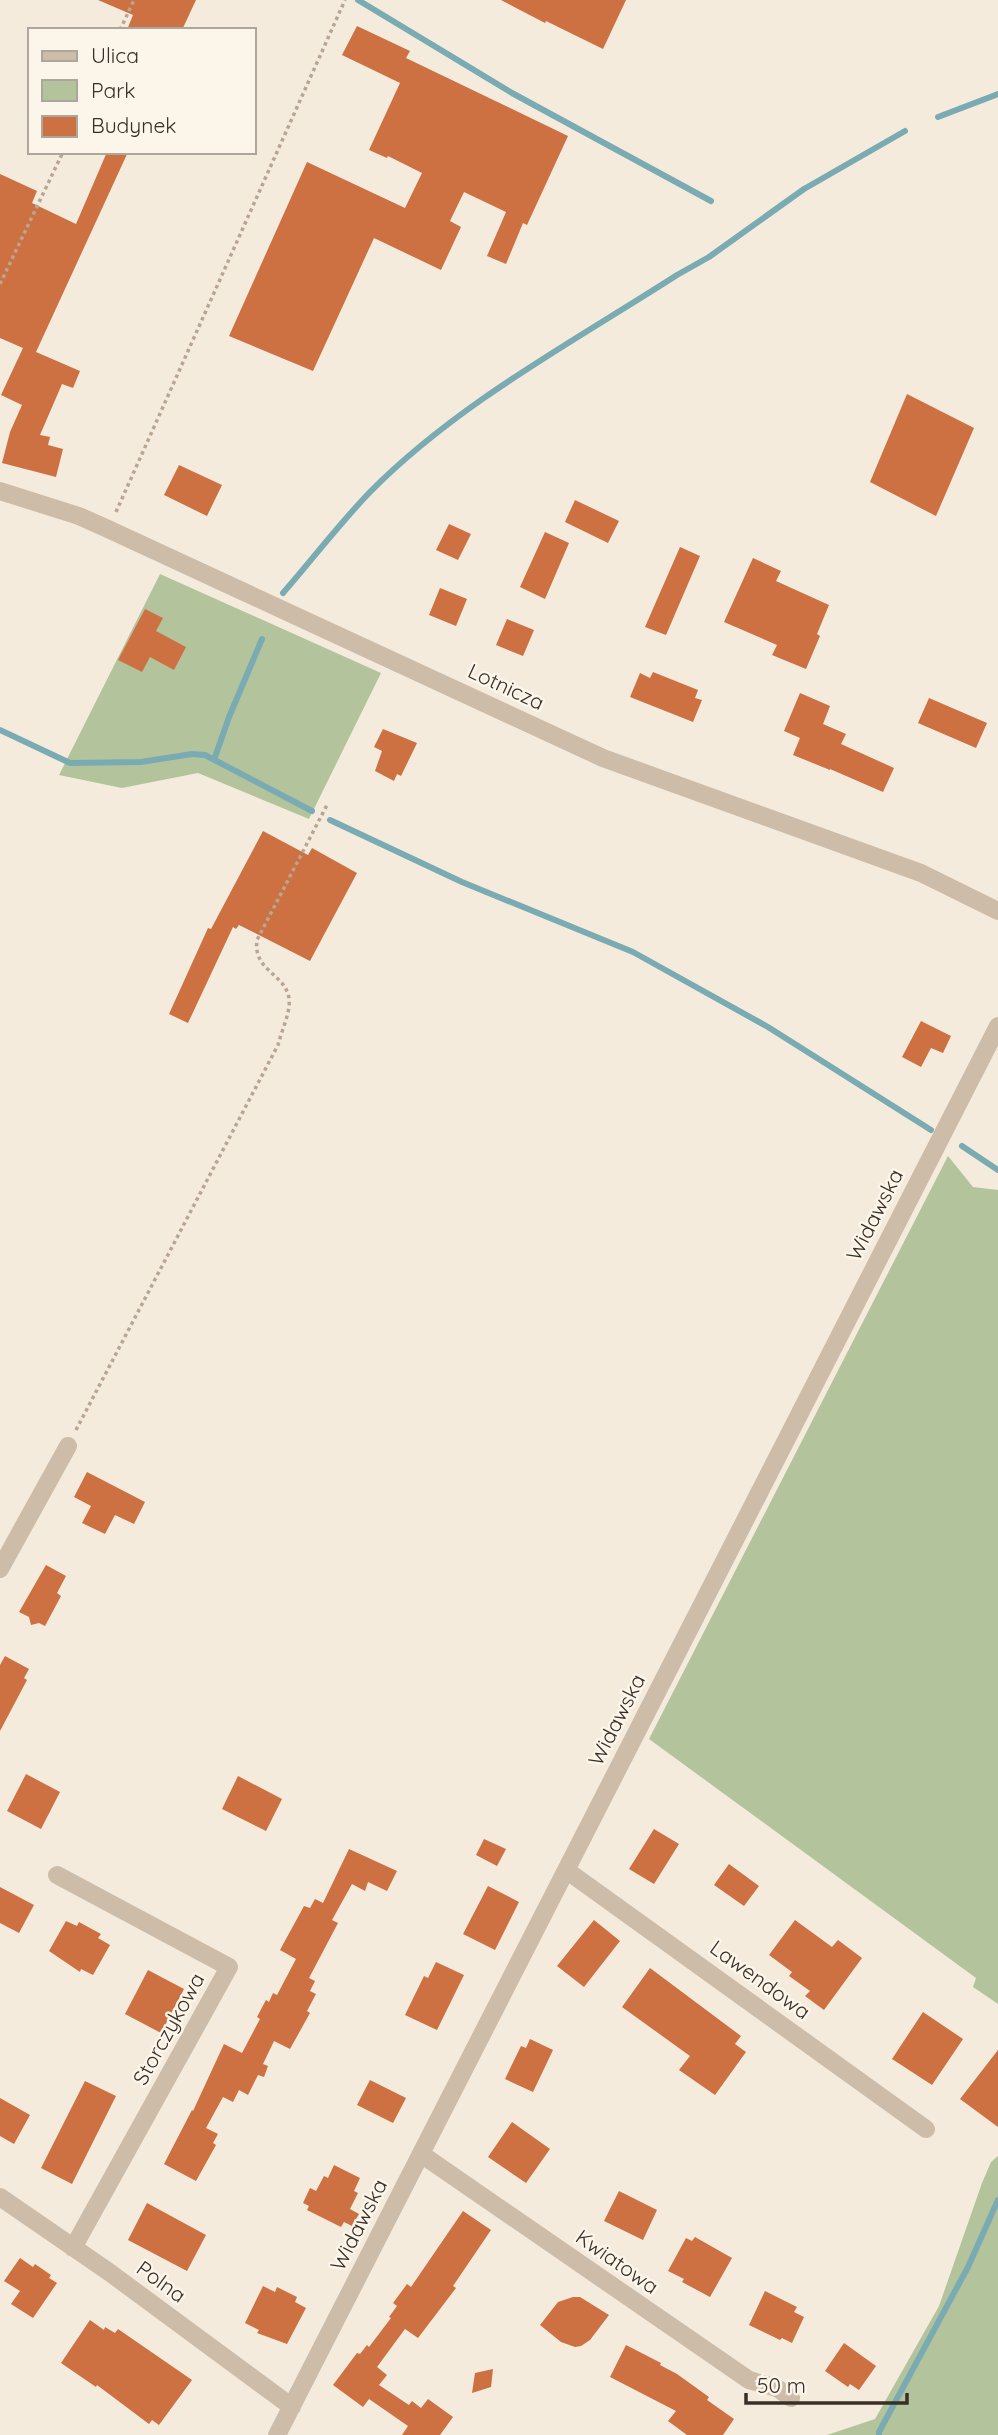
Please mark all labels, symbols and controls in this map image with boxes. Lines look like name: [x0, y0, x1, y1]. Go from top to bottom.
legend: [28, 28, 256, 154]
text: Ulica: [91, 42, 139, 68]
text: Park: [91, 77, 135, 103]
text: Budynek: [91, 112, 177, 138]
street label: Lotnicza: [464, 657, 549, 715]
street label: Widawska: [840, 1164, 908, 1265]
street label: Widawska: [582, 1669, 650, 1770]
street label: Lawendowa: [705, 1934, 816, 2024]
street label: Storczykowa: [127, 1968, 210, 2089]
street label: Widawska: [324, 2174, 392, 2275]
street label: Kwiatowa: [571, 2223, 664, 2299]
street label: Polna: [132, 2255, 191, 2308]
scale bar: [746, 2362, 907, 2406]
text: 50 m: [757, 2372, 806, 2398]

